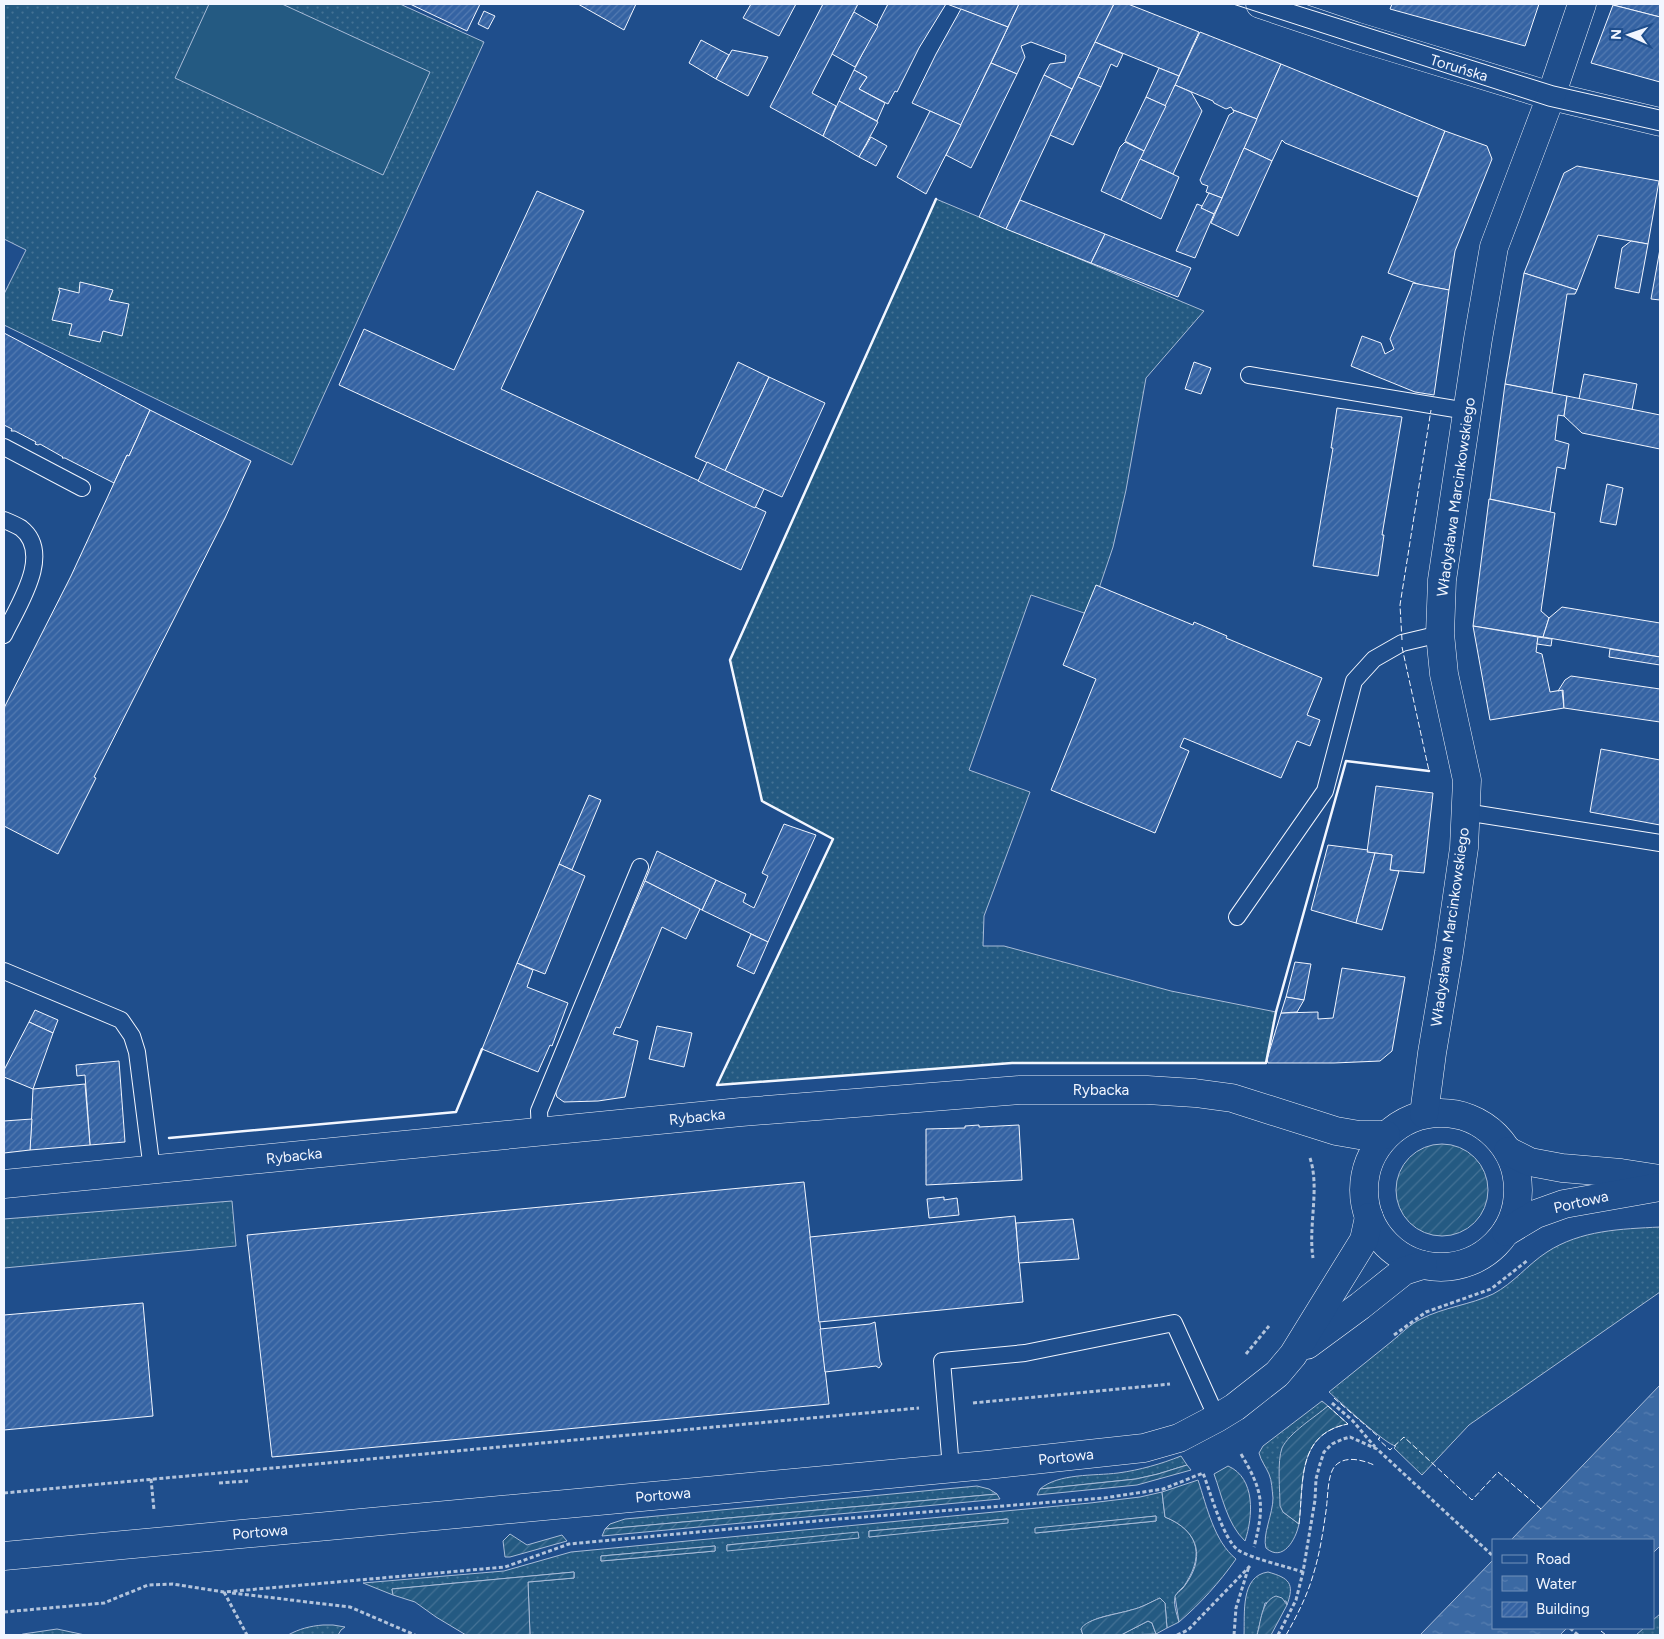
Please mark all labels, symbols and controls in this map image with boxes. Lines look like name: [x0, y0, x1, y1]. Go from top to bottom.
north arrow: [1604, 10, 1654, 60]
text: N: [1608, 29, 1625, 40]
street label: Toruńska: [1428, 51, 1490, 85]
street label: Władysława Marcinkowskiego: [1433, 396, 1479, 598]
street label: Władysława Marcinkowskiego: [1427, 826, 1473, 1028]
street label: Rybacka: [1073, 1081, 1129, 1099]
street label: Rybacka: [668, 1105, 726, 1129]
street label: Rybacka: [265, 1144, 323, 1168]
street label: Portowa: [1552, 1187, 1610, 1217]
street label: Portowa: [1037, 1445, 1095, 1469]
street label: Portowa: [634, 1484, 692, 1506]
street label: Portowa: [231, 1521, 289, 1543]
legend: [1492, 1539, 1654, 1629]
text: Road: [1536, 1550, 1571, 1568]
text: Water: [1536, 1575, 1576, 1593]
text: Building: [1536, 1600, 1590, 1618]

